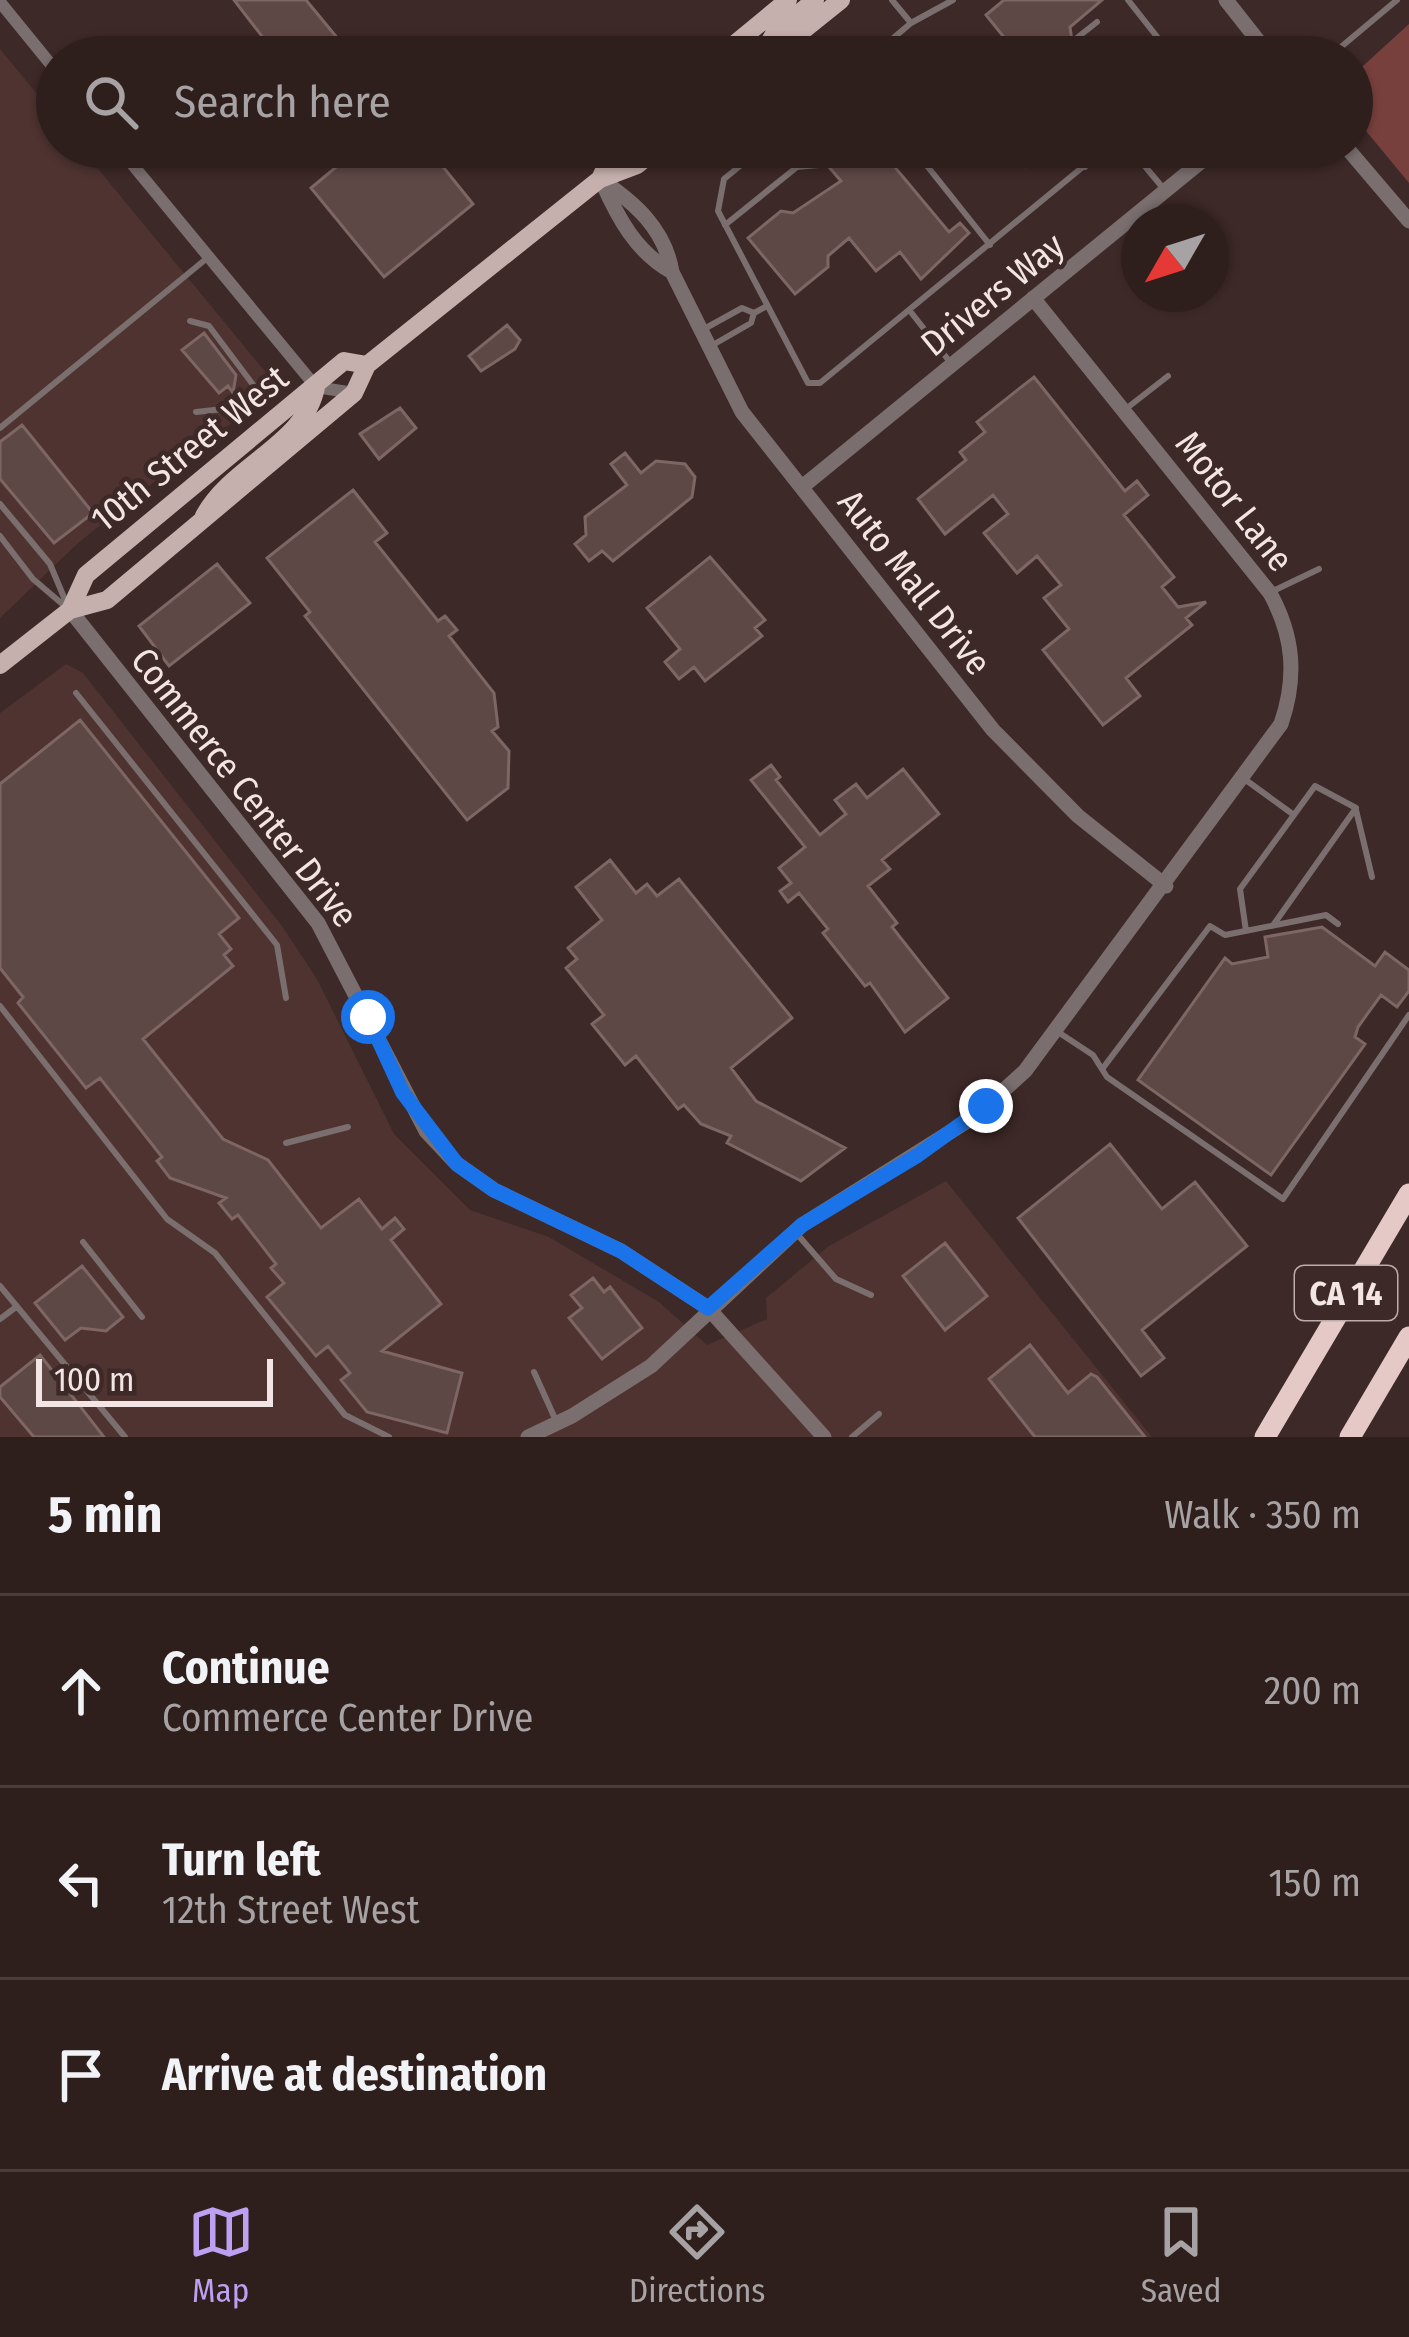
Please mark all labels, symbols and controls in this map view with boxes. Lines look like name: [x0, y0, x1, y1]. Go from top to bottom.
search box: [36, 36, 1373, 168]
icon: search: [78, 69, 144, 135]
text: Search here: [174, 75, 391, 129]
north arrow: [1121, 204, 1229, 312]
street label: Drivers Way: [912, 224, 1073, 366]
street label: 10th Street West: [82, 356, 297, 542]
street label: Motor Lane: [1166, 423, 1303, 580]
street label: Auto Mall Drive: [828, 481, 1000, 684]
street label: Commerce Center Drive: [121, 639, 367, 936]
route start: [341, 990, 395, 1044]
route end: [959, 1079, 1013, 1133]
road number: CA 14: [1295, 1266, 1397, 1320]
scale bar: [36, 1353, 273, 1406]
text: 100 m: [54, 1360, 134, 1400]
text: 5 min: [48, 1484, 163, 1546]
text: Walk · 350 m: [1164, 1492, 1361, 1538]
text: Continue: [162, 1641, 330, 1695]
icon: ahead: [48, 1658, 114, 1724]
text: 200 m: [1264, 1668, 1361, 1714]
text: Commerce Center Drive: [162, 1695, 533, 1741]
text: Turn left: [162, 1833, 321, 1887]
icon: left: [48, 1850, 114, 1916]
text: 150 m: [1268, 1860, 1361, 1906]
text: 12th Street West: [162, 1887, 419, 1933]
icon: arrive: [48, 2042, 114, 2108]
text: Arrive at destination: [162, 2048, 547, 2102]
tab: Map: [188, 2199, 254, 2311]
tab: Directions: [629, 2199, 765, 2311]
tab: Saved: [1141, 2199, 1221, 2311]

